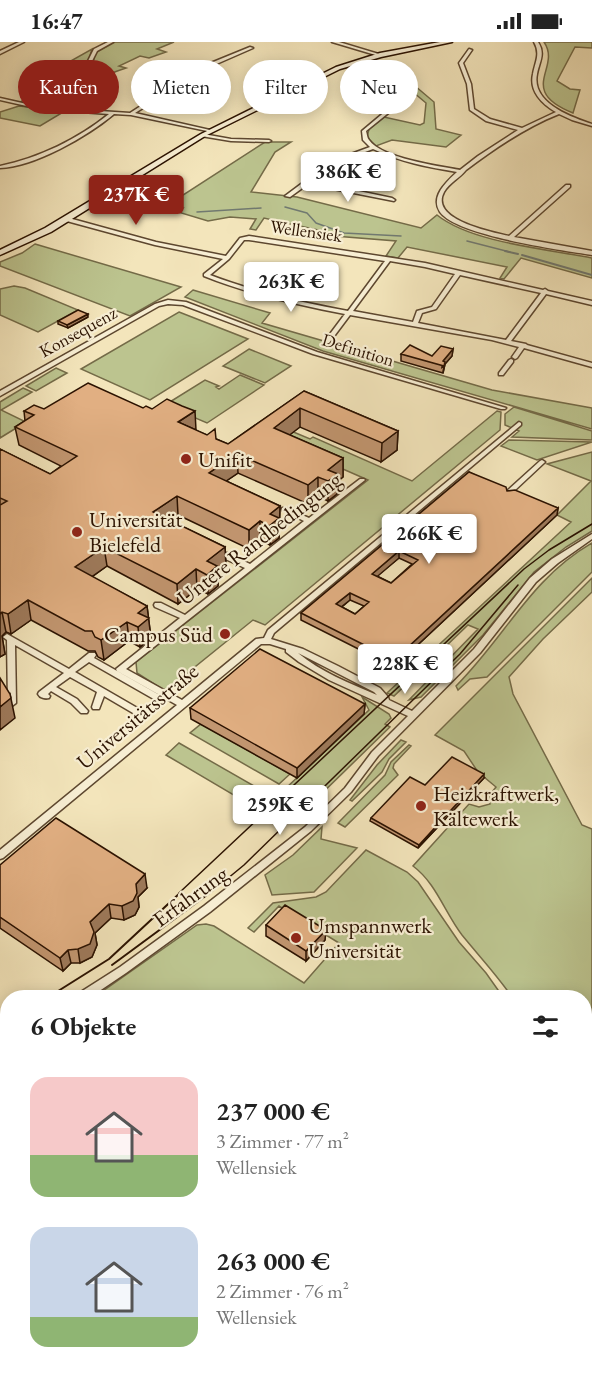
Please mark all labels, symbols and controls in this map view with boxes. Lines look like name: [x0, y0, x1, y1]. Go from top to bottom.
text: 16:47: [30, 7, 83, 36]
chip: Kaufen: [18, 60, 119, 114]
chip: Mieten: [131, 60, 231, 114]
chip: Filter: [243, 60, 328, 114]
chip: Neu: [340, 60, 418, 114]
pin: 386K €: [299, 152, 397, 203]
text: 386K €: [315, 158, 381, 184]
pin: 237K €: [87, 175, 185, 226]
text: 237K €: [103, 181, 169, 207]
street label: Wellensiek: [269, 214, 344, 247]
pin: 263K €: [242, 262, 340, 313]
text: 263K €: [258, 268, 324, 294]
street label: Konsequenz: [35, 301, 121, 362]
street label: Definition: [319, 328, 398, 372]
place label: Unifit: [198, 445, 252, 474]
marker: Unifit: [179, 452, 193, 466]
street label: Untere Randbedingung: [171, 465, 348, 612]
place label: Universität Bielefeld: [89, 505, 182, 559]
pin: 266K €: [380, 514, 478, 565]
text: 266K €: [396, 520, 462, 546]
marker: Universität Bielefeld: [70, 525, 84, 539]
place label: Campus Süd: [104, 620, 214, 649]
marker: Campus Süd: [218, 627, 232, 641]
pin: 228K €: [356, 644, 454, 695]
text: 228K €: [372, 650, 438, 676]
street label: Universitätsstraße: [70, 657, 205, 776]
place label: Heizkraftwerk, Kältewerk: [433, 779, 559, 833]
pin: 259K €: [231, 785, 329, 836]
text: 259K €: [247, 791, 313, 817]
marker: Heizkraftwerk, Kältewerk: [414, 799, 428, 813]
street label: Erfahrung: [147, 859, 234, 934]
place label: Umspannwerk Universität: [308, 911, 432, 965]
marker: Umspannwerk Universität: [289, 931, 303, 945]
text: 6 Objekte: [30, 1009, 136, 1043]
icon: filters: [529, 1010, 562, 1043]
text: 237 000 €: [216, 1094, 330, 1128]
icon: home: [78, 1101, 150, 1173]
text: 3 Zimmer · 77 m²: [216, 1128, 349, 1154]
text: Wellensiek: [216, 1154, 297, 1180]
text: 263 000 €: [216, 1244, 330, 1278]
icon: home: [78, 1251, 150, 1323]
text: 2 Zimmer · 76 m²: [216, 1278, 349, 1304]
text: Wellensiek: [216, 1304, 297, 1330]

